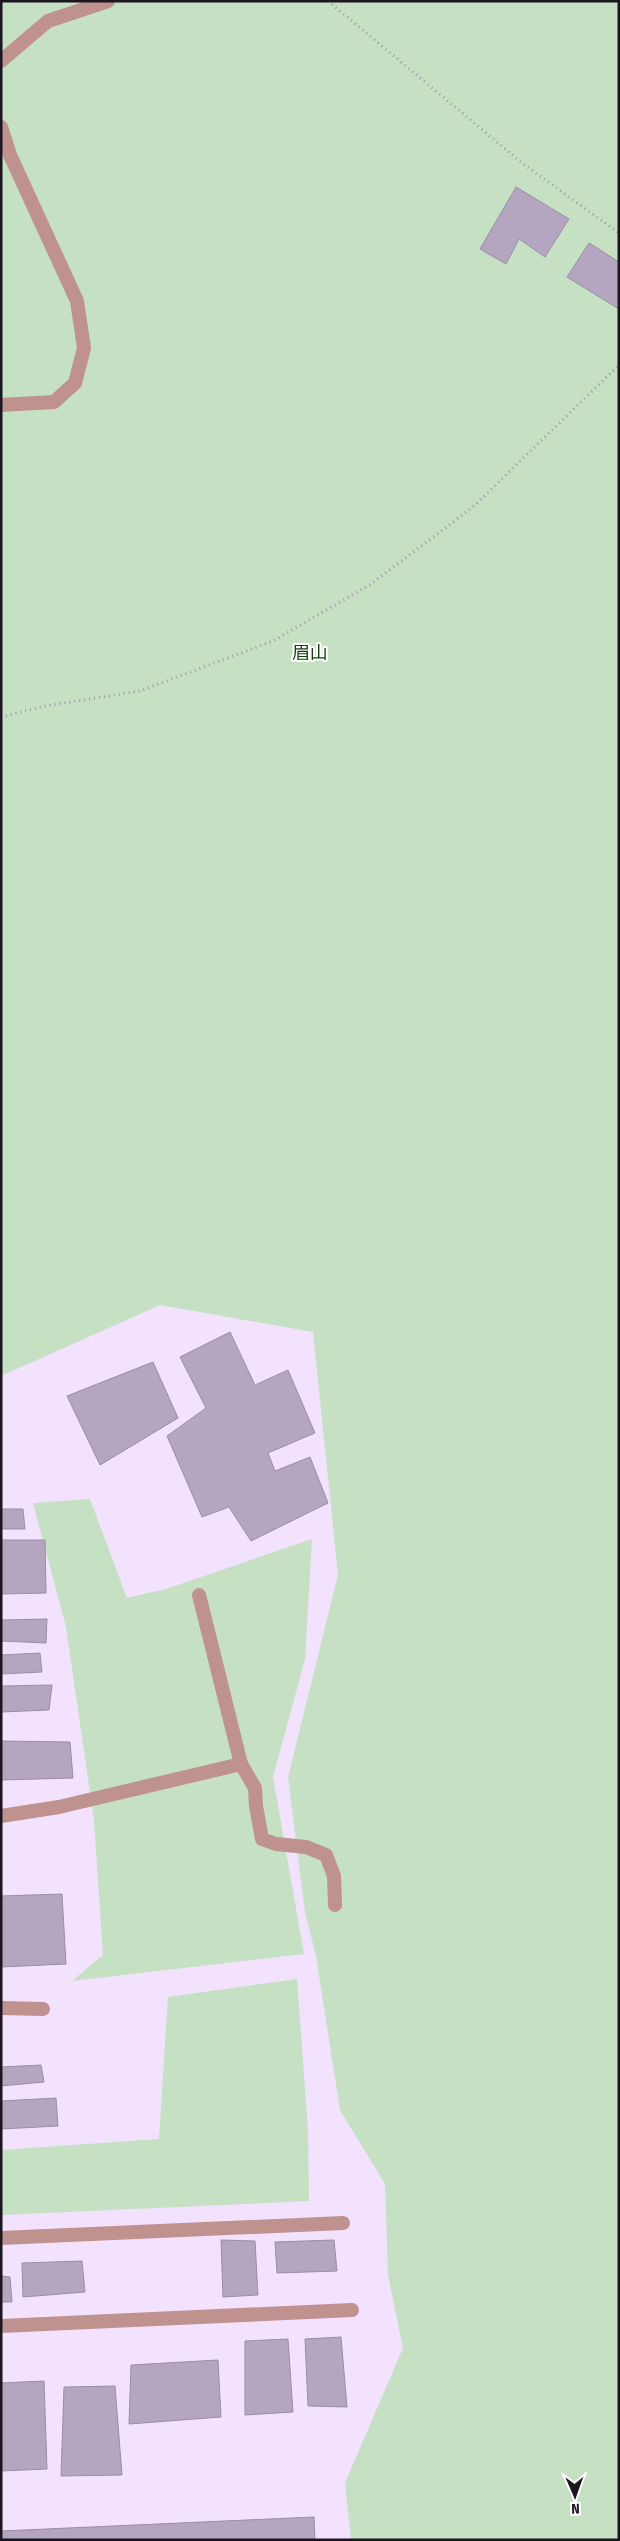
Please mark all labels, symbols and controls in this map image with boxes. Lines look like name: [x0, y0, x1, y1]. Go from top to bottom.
park label: 眉山: [292, 642, 328, 664]
north arrow: [550, 2471, 600, 2521]
text: N: [571, 2500, 580, 2517]

